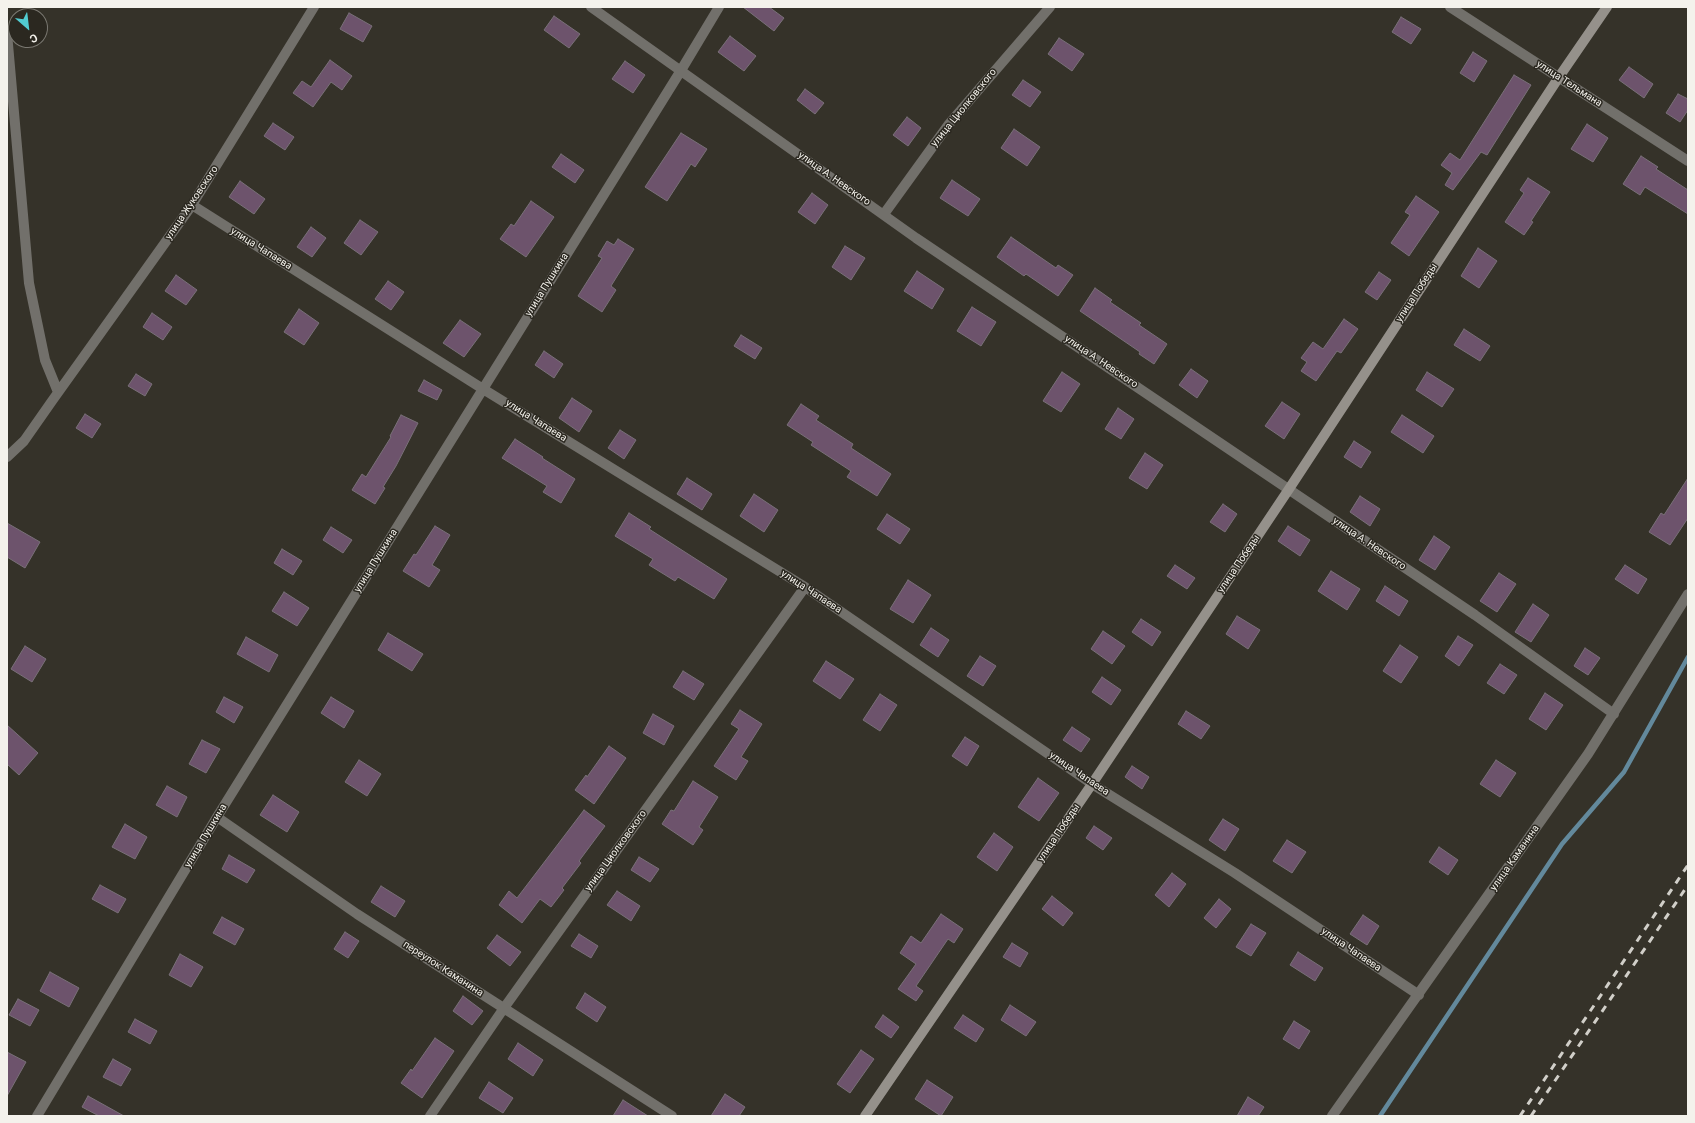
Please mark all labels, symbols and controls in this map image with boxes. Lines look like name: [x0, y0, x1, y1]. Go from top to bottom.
north arrow: [8, 8, 48, 48]
text: С: [27, 31, 40, 46]
street label: улица Тельмана: [1534, 58, 1604, 110]
street label: улица Циолковского: [929, 66, 999, 150]
street label: улица А. Невского: [795, 149, 873, 209]
street label: улица Жуковского: [163, 164, 221, 242]
street label: улица Чапаева: [228, 225, 294, 273]
street label: улица Пушкина: [523, 251, 571, 319]
street label: улица Победы: [1394, 261, 1440, 325]
street label: улица А. Невского: [1062, 333, 1140, 391]
street label: улица Чапаева: [503, 397, 569, 445]
street label: улица А. Невского: [1330, 515, 1408, 573]
street label: улица Пушкина: [352, 527, 400, 595]
street label: улица Победы: [1215, 533, 1263, 595]
street label: улица Чапаева: [778, 568, 844, 616]
street label: улица Чапаева: [1047, 749, 1111, 799]
street label: улица Пушкина: [182, 802, 230, 870]
street label: улица Победы: [1035, 802, 1083, 864]
street label: улица Циолковского: [583, 808, 649, 894]
street label: улица Каманина: [1488, 823, 1542, 893]
street label: улица Чапаева: [1319, 925, 1383, 975]
street label: переулок Каманина: [401, 939, 485, 999]

